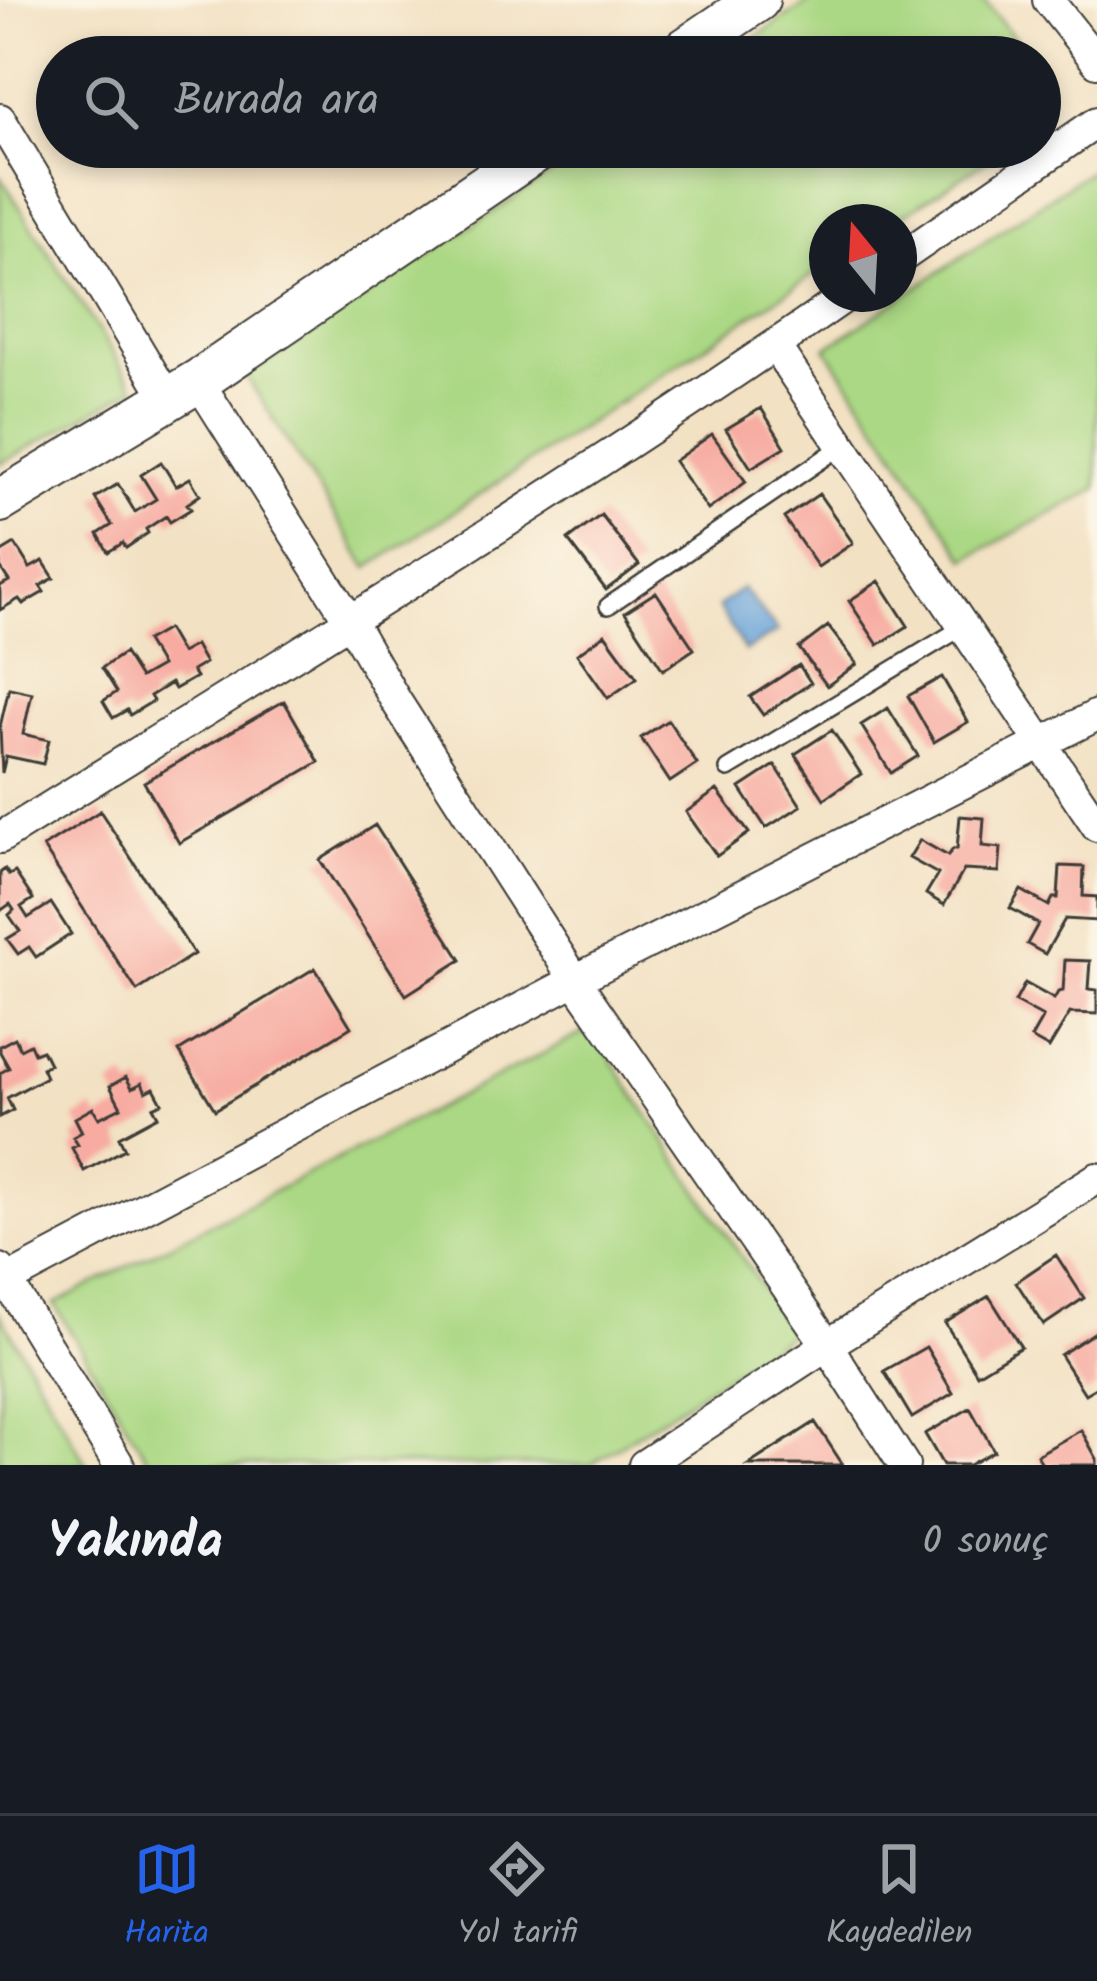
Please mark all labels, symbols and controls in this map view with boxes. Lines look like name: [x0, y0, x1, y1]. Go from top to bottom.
search box: [36, 36, 1061, 168]
text: Burada ara: [174, 66, 379, 138]
icon: search: [78, 69, 144, 135]
north arrow: [809, 204, 917, 312]
text: Yakında: [48, 1503, 223, 1584]
text: 0 sonuç: [923, 1512, 1049, 1574]
tab: Harita: [124, 1836, 209, 1961]
tab: Yol tarifi: [458, 1836, 577, 1961]
tab: Kaydedilen: [826, 1836, 973, 1961]

